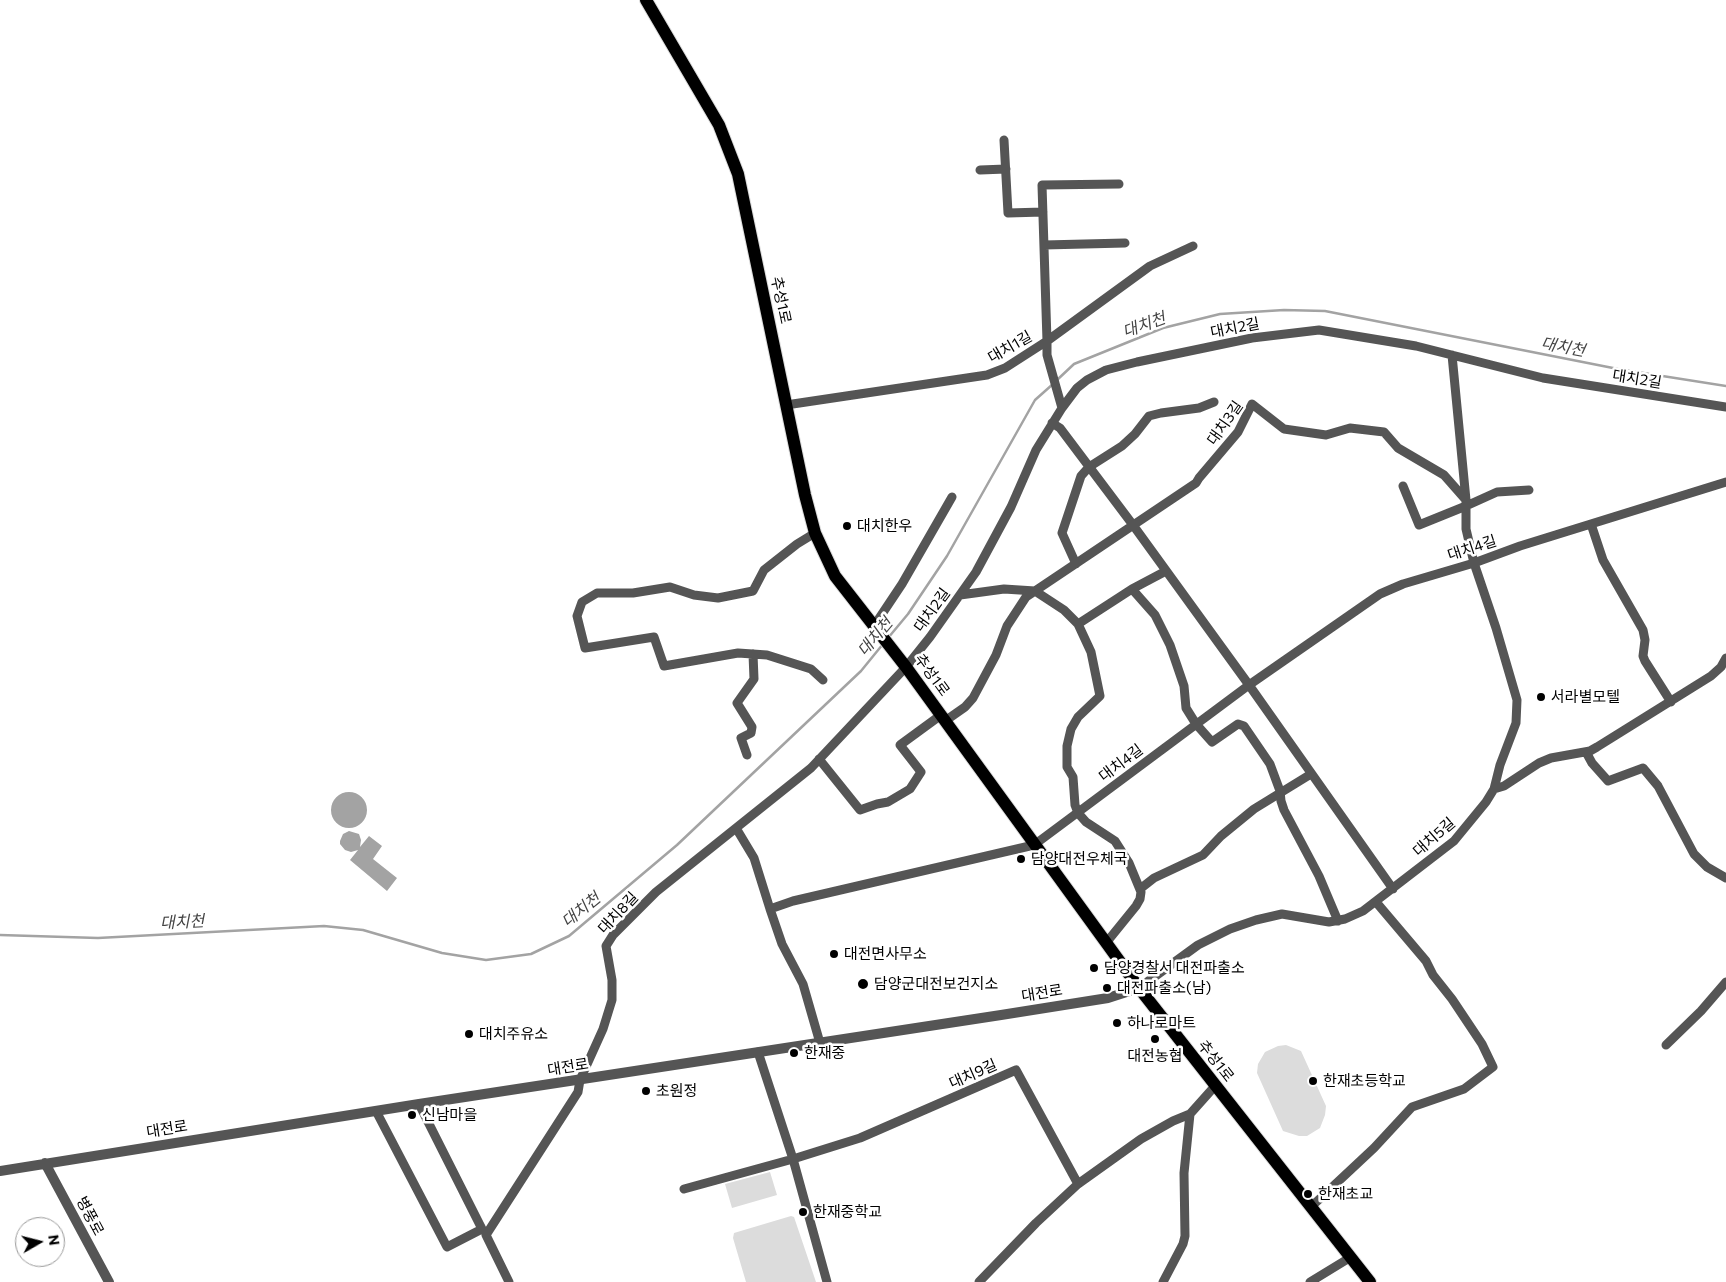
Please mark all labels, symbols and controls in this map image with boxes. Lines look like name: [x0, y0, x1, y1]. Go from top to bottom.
street label: 추성1로: [767, 275, 795, 325]
water label: 대치천: [1120, 308, 1168, 342]
street label: 대치2길: [1209, 314, 1261, 342]
street label: 대치1길: [985, 327, 1035, 367]
water label: 대치천: [1539, 333, 1587, 361]
street label: 대치2길: [1611, 366, 1663, 392]
street label: 대치3길: [1203, 397, 1247, 449]
place label: 대치한우: [857, 517, 912, 535]
marker: 대치한우: [841, 520, 853, 532]
street label: 대치4길: [1445, 532, 1499, 564]
street label: 대치2길: [910, 585, 954, 635]
water label: 대치천: [853, 614, 897, 660]
street label: 추성1로: [911, 650, 953, 700]
place label: 서라별모텔: [1551, 688, 1620, 706]
marker: 서라별모텔: [1535, 691, 1547, 703]
street label: 대치4길: [1095, 741, 1147, 785]
street label: 대치5길: [1409, 814, 1459, 860]
place label: 담양대전우체국: [1031, 850, 1128, 868]
marker: 담양대전우체국: [1015, 853, 1027, 865]
street label: 대치8길: [594, 888, 642, 938]
water label: 대치천: [558, 889, 604, 931]
water label: 대치천: [159, 911, 205, 933]
place label: 대전면사무소: [844, 945, 927, 963]
marker: 대전면사무소: [828, 948, 840, 960]
place label: 담양경찰서 대전파출소: [1104, 959, 1245, 977]
marker: 담양경찰서 대전파출소: [1088, 962, 1100, 974]
place label: 담양군대전보건지소: [874, 975, 998, 993]
marker: 담양군대전보건지소: [856, 977, 870, 991]
place label: 대전파출소(남): [1117, 979, 1211, 997]
street label: 대전로: [1020, 981, 1064, 1005]
marker: 대전파출소(남): [1101, 982, 1113, 994]
place label: 하나로마트: [1127, 1014, 1196, 1032]
marker: 하나로마트: [1111, 1017, 1123, 1029]
place label: 대치주유소: [479, 1025, 548, 1043]
marker: 대치주유소: [463, 1028, 475, 1040]
marker: 대전농협: [1149, 1033, 1161, 1045]
street label: 추성1로: [1194, 1037, 1238, 1085]
place label: 한재중: [804, 1044, 845, 1062]
marker: 한재중: [788, 1047, 800, 1059]
place label: 대전농협: [1127, 1047, 1183, 1065]
street label: 대전로: [546, 1055, 590, 1079]
street label: 대치9길: [946, 1056, 1000, 1092]
place label: 한재초등학교: [1323, 1072, 1406, 1090]
marker: 한재초등학교: [1307, 1075, 1319, 1087]
place label: 초원정: [656, 1082, 697, 1100]
marker: 초원정: [640, 1085, 652, 1097]
place label: 신남마을: [422, 1106, 477, 1124]
marker: 신남마을: [406, 1109, 418, 1121]
street label: 대전로: [145, 1117, 189, 1141]
place label: 한재초교: [1318, 1185, 1373, 1203]
marker: 한재초교: [1302, 1188, 1314, 1200]
street label: 병풍로: [72, 1193, 108, 1239]
place label: 한재중학교: [813, 1203, 882, 1221]
marker: 한재중학교: [797, 1206, 809, 1218]
north arrow: [15, 1217, 65, 1267]
text: N: [45, 1234, 64, 1246]

